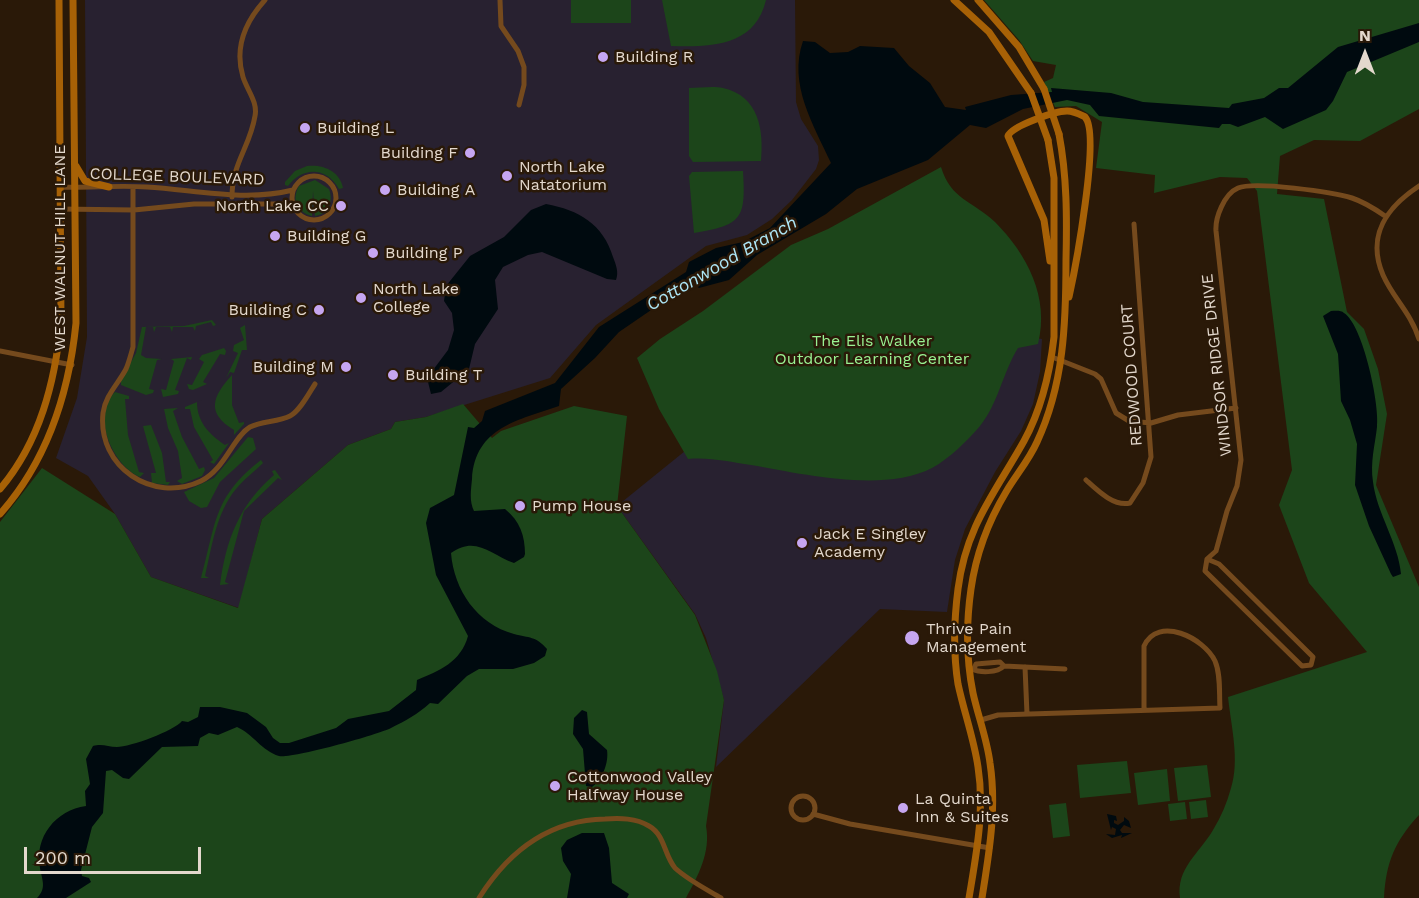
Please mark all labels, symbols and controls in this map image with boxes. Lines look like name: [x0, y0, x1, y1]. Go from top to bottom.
north arrow: [1335, 24, 1395, 84]
text: N: [1359, 26, 1371, 45]
place label: Building R: [615, 47, 693, 67]
marker: Building R: [596, 50, 610, 64]
place label: Building L: [317, 118, 394, 138]
marker: Building L: [298, 121, 312, 135]
place label: Building F: [381, 143, 458, 163]
street label: WEST WALNUT HILL LANE: [50, 145, 70, 351]
marker: Building F: [463, 146, 477, 160]
place label: North Lake Natatorium: [519, 157, 607, 195]
street label: COLLEGE BOULEVARD: [89, 164, 265, 190]
marker: North Lake Natatorium: [500, 169, 514, 183]
place label: Building A: [397, 180, 475, 200]
marker: Building A: [378, 183, 392, 197]
place label: North Lake CC: [216, 196, 329, 216]
marker: North Lake CC: [334, 199, 348, 213]
water label: Cottonwood Branch: [643, 212, 801, 316]
place label: Building G: [287, 226, 366, 246]
marker: Building G: [268, 229, 282, 243]
place label: Building P: [385, 243, 462, 263]
marker: Building P: [366, 246, 380, 260]
street label: WINDSOR RIDGE DRIVE: [1198, 273, 1236, 457]
place label: North Lake College: [373, 279, 459, 317]
marker: North Lake College: [354, 291, 368, 305]
place label: Building C: [228, 300, 307, 320]
marker: Building C: [312, 303, 326, 317]
street label: REDWOOD COURT: [1117, 303, 1147, 447]
park label: The Elis Walker Outdoor Learning Center: [775, 331, 969, 369]
place label: Building M: [253, 357, 334, 377]
marker: Building M: [339, 360, 353, 374]
place label: Building T: [405, 365, 482, 385]
marker: Building T: [386, 368, 400, 382]
place label: Pump House: [532, 496, 631, 516]
marker: Pump House: [513, 499, 527, 513]
place label: Jack E Singley Academy: [814, 524, 926, 562]
marker: Jack E Singley Academy: [795, 536, 809, 550]
place label: Thrive Pain Management: [926, 619, 1026, 657]
marker: Thrive Pain Management: [903, 629, 921, 647]
place label: Cottonwood Valley Halfway House: [567, 767, 712, 805]
marker: Cottonwood Valley Halfway House: [548, 779, 562, 793]
place label: La Quinta Inn & Suites: [915, 789, 1009, 827]
marker: La Quinta Inn & Suites: [896, 801, 910, 815]
scale bar: [27, 835, 204, 873]
text: 200 m: [35, 847, 91, 868]

